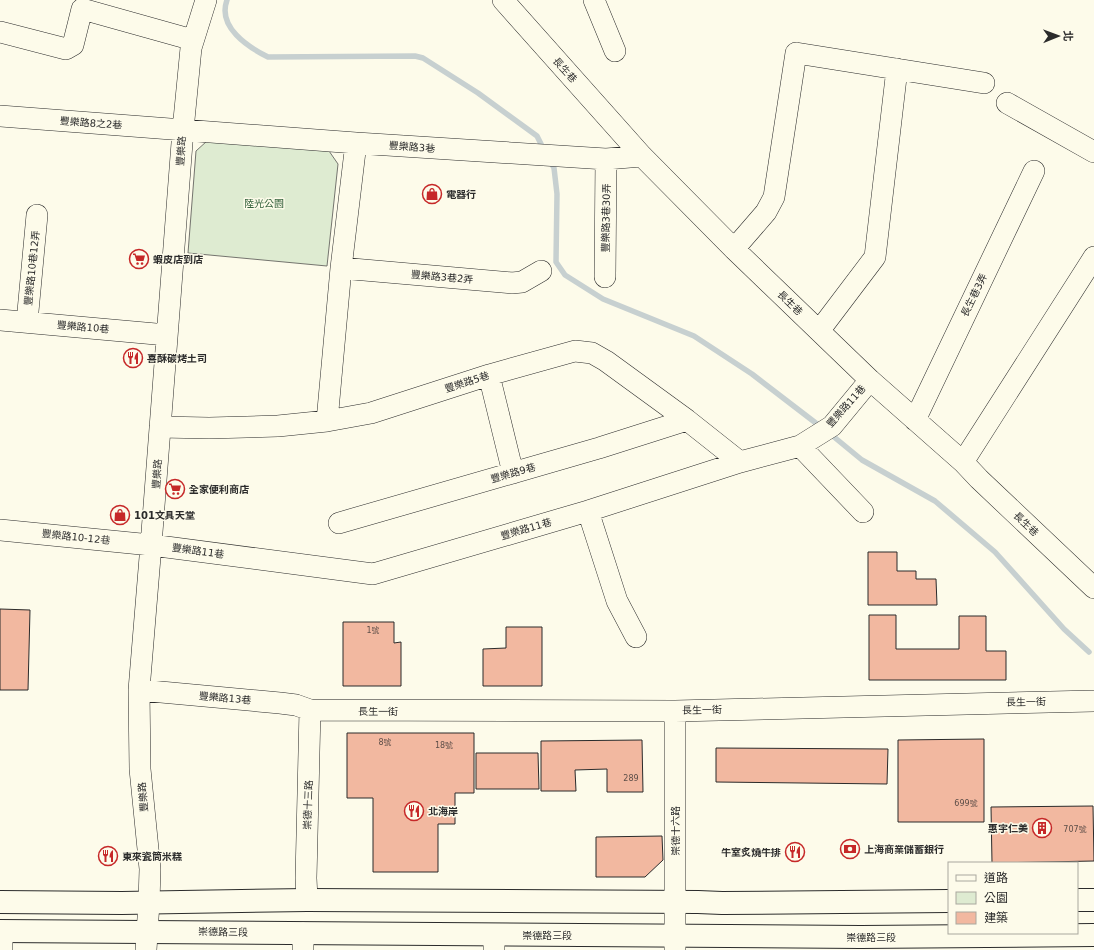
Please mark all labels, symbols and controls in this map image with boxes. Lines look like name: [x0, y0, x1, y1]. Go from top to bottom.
north arrow: [1038, 16, 1078, 56]
text: 北: [1061, 30, 1074, 41]
street label: 長生巷: [551, 55, 579, 85]
street label: 豐樂路8之2巷: [59, 115, 123, 131]
street label: 豐樂路: [174, 136, 188, 166]
street label: 豐樂路3巷: [388, 140, 436, 154]
shop icon: 電器行: [421, 183, 443, 205]
street label: 豐樂路3巷30弄: [600, 183, 612, 253]
place label: 電器行: [446, 189, 476, 200]
park label: 陸光公園: [244, 198, 284, 209]
street label: 豐樂路10巷12弄: [23, 230, 41, 306]
supermarket icon: 蝦皮店到店: [128, 248, 150, 270]
place label: 蝦皮店到店: [153, 254, 203, 265]
street label: 豐樂路3巷2弄: [410, 269, 474, 285]
street label: 長生巷3弄: [959, 272, 989, 318]
street label: 長生巷: [775, 289, 805, 317]
street label: 豐樂路10巷: [56, 319, 110, 335]
restaurant icon: 喜酥碳烤土司: [122, 347, 144, 369]
place label: 喜酥碳烤土司: [147, 353, 207, 364]
street label: 豐樂路5巷: [443, 370, 491, 394]
street label: 豐樂路11巷: [824, 383, 868, 429]
street label: 豐樂路: [150, 459, 164, 489]
street label: 豐樂路9巷: [489, 461, 537, 485]
supermarket icon: 全家便利商店: [164, 478, 186, 500]
place label: 全家便利商店: [189, 484, 249, 495]
shop icon: 101文具天堂: [109, 504, 131, 526]
place label: 101文具天堂: [134, 510, 195, 521]
street label: 長生巷: [1011, 510, 1041, 538]
street label: 豐樂路11巷: [499, 516, 553, 542]
street label: 豐樂路10-12巷: [41, 528, 111, 546]
street label: 豐樂路11巷: [171, 542, 225, 560]
house number: 1號: [366, 626, 380, 635]
street label: 豐樂路13巷: [198, 690, 252, 706]
street label: 長生一街: [1006, 696, 1046, 708]
street label: 長生一街: [682, 704, 722, 716]
street label: 長生一街: [358, 706, 398, 717]
house number: 8號: [378, 738, 392, 747]
house number: 18號: [435, 741, 453, 750]
house number: 289: [623, 774, 639, 783]
street label: 崇德十三路: [302, 780, 314, 830]
street label: 豐樂路: [136, 782, 150, 812]
house number: 699號: [954, 799, 978, 808]
restaurant icon: 北海岸: [403, 800, 425, 822]
place label: 北海岸: [428, 806, 458, 817]
street label: 崇德十六路: [670, 806, 681, 856]
building icon: 惠宇仁美: [1031, 817, 1053, 839]
place label: 惠宇仁美: [988, 823, 1028, 834]
house number: 707號: [1063, 825, 1087, 834]
bank icon: 上海商業儲蓄銀行: [839, 838, 861, 860]
restaurant icon: 牛室炙燒牛排: [784, 841, 806, 863]
place label: 上海商業儲蓄銀行: [864, 844, 944, 855]
restaurant icon: 東來瓷筒米糕: [97, 845, 119, 867]
place label: 牛室炙燒牛排: [721, 847, 781, 858]
place label: 東來瓷筒米糕: [122, 851, 182, 862]
legend: [948, 862, 1078, 934]
text: 道路: [984, 871, 1008, 885]
text: 公園: [984, 891, 1008, 905]
text: 建築: [984, 911, 1008, 925]
street label: 崇德路三段: [198, 926, 248, 938]
street label: 崇德路三段: [522, 930, 572, 941]
street label: 崇德路三段: [846, 932, 896, 943]

